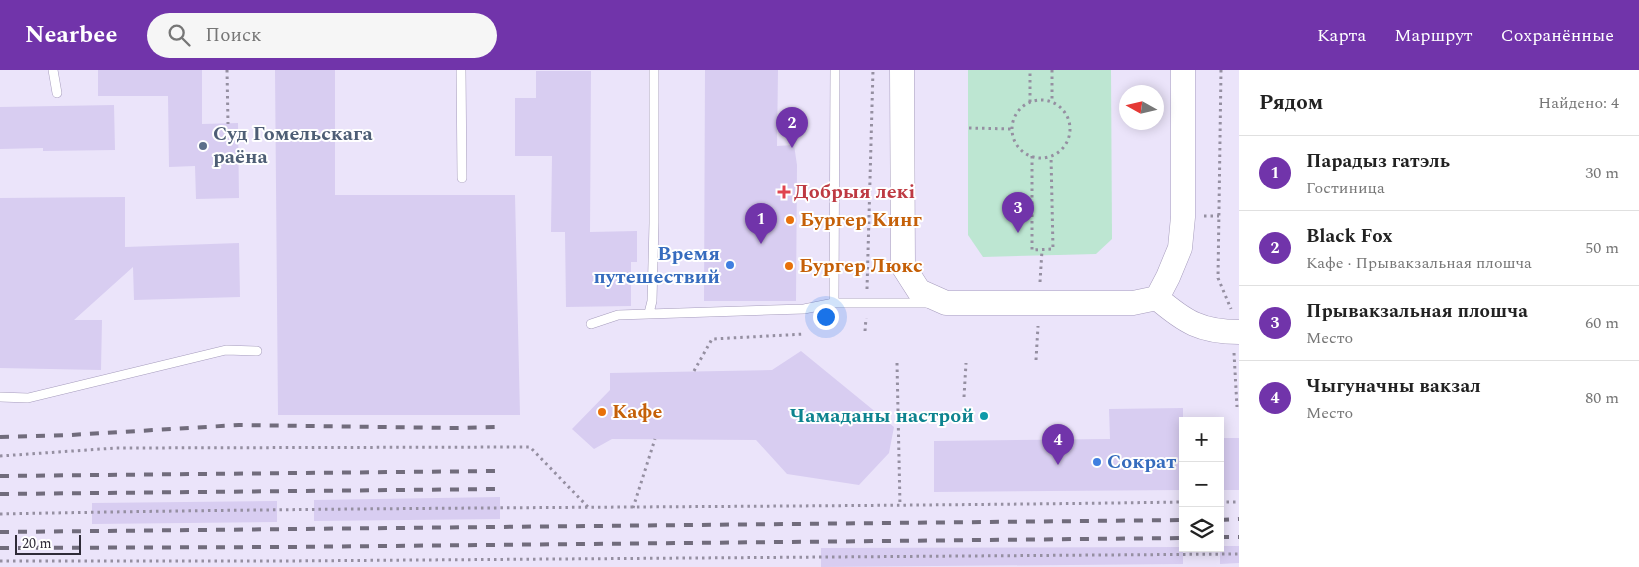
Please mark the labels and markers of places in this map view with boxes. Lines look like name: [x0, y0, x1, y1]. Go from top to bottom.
pin: 2: [776, 107, 808, 148]
place label: Суд Гомельскага раёна: [213, 119, 373, 172]
marker: Суд Гомельскага раёна: [197, 140, 209, 152]
place label: Добрыя лекі: [794, 177, 915, 207]
marker: Добрыя лекі: [778, 186, 790, 198]
pin: 3: [1002, 192, 1034, 233]
pin: 1: [745, 203, 777, 244]
place label: Бургер Кинг: [800, 205, 922, 235]
marker: Бургер Кинг: [784, 214, 796, 226]
place label: Время путешествий: [593, 239, 720, 292]
place label: Бургер Люкс: [799, 251, 923, 281]
marker: Время путешествий: [724, 259, 736, 271]
marker: Бургер Люкс: [783, 260, 795, 272]
place label: Кафе: [612, 397, 662, 427]
place label: Чамаданы настрой: [790, 401, 974, 431]
marker: Кафе: [596, 406, 608, 418]
marker: Чамаданы настрой: [978, 410, 990, 422]
pin: 4: [1042, 424, 1074, 465]
place label: Сократ: [1107, 447, 1176, 477]
marker: Сократ: [1091, 456, 1103, 468]

